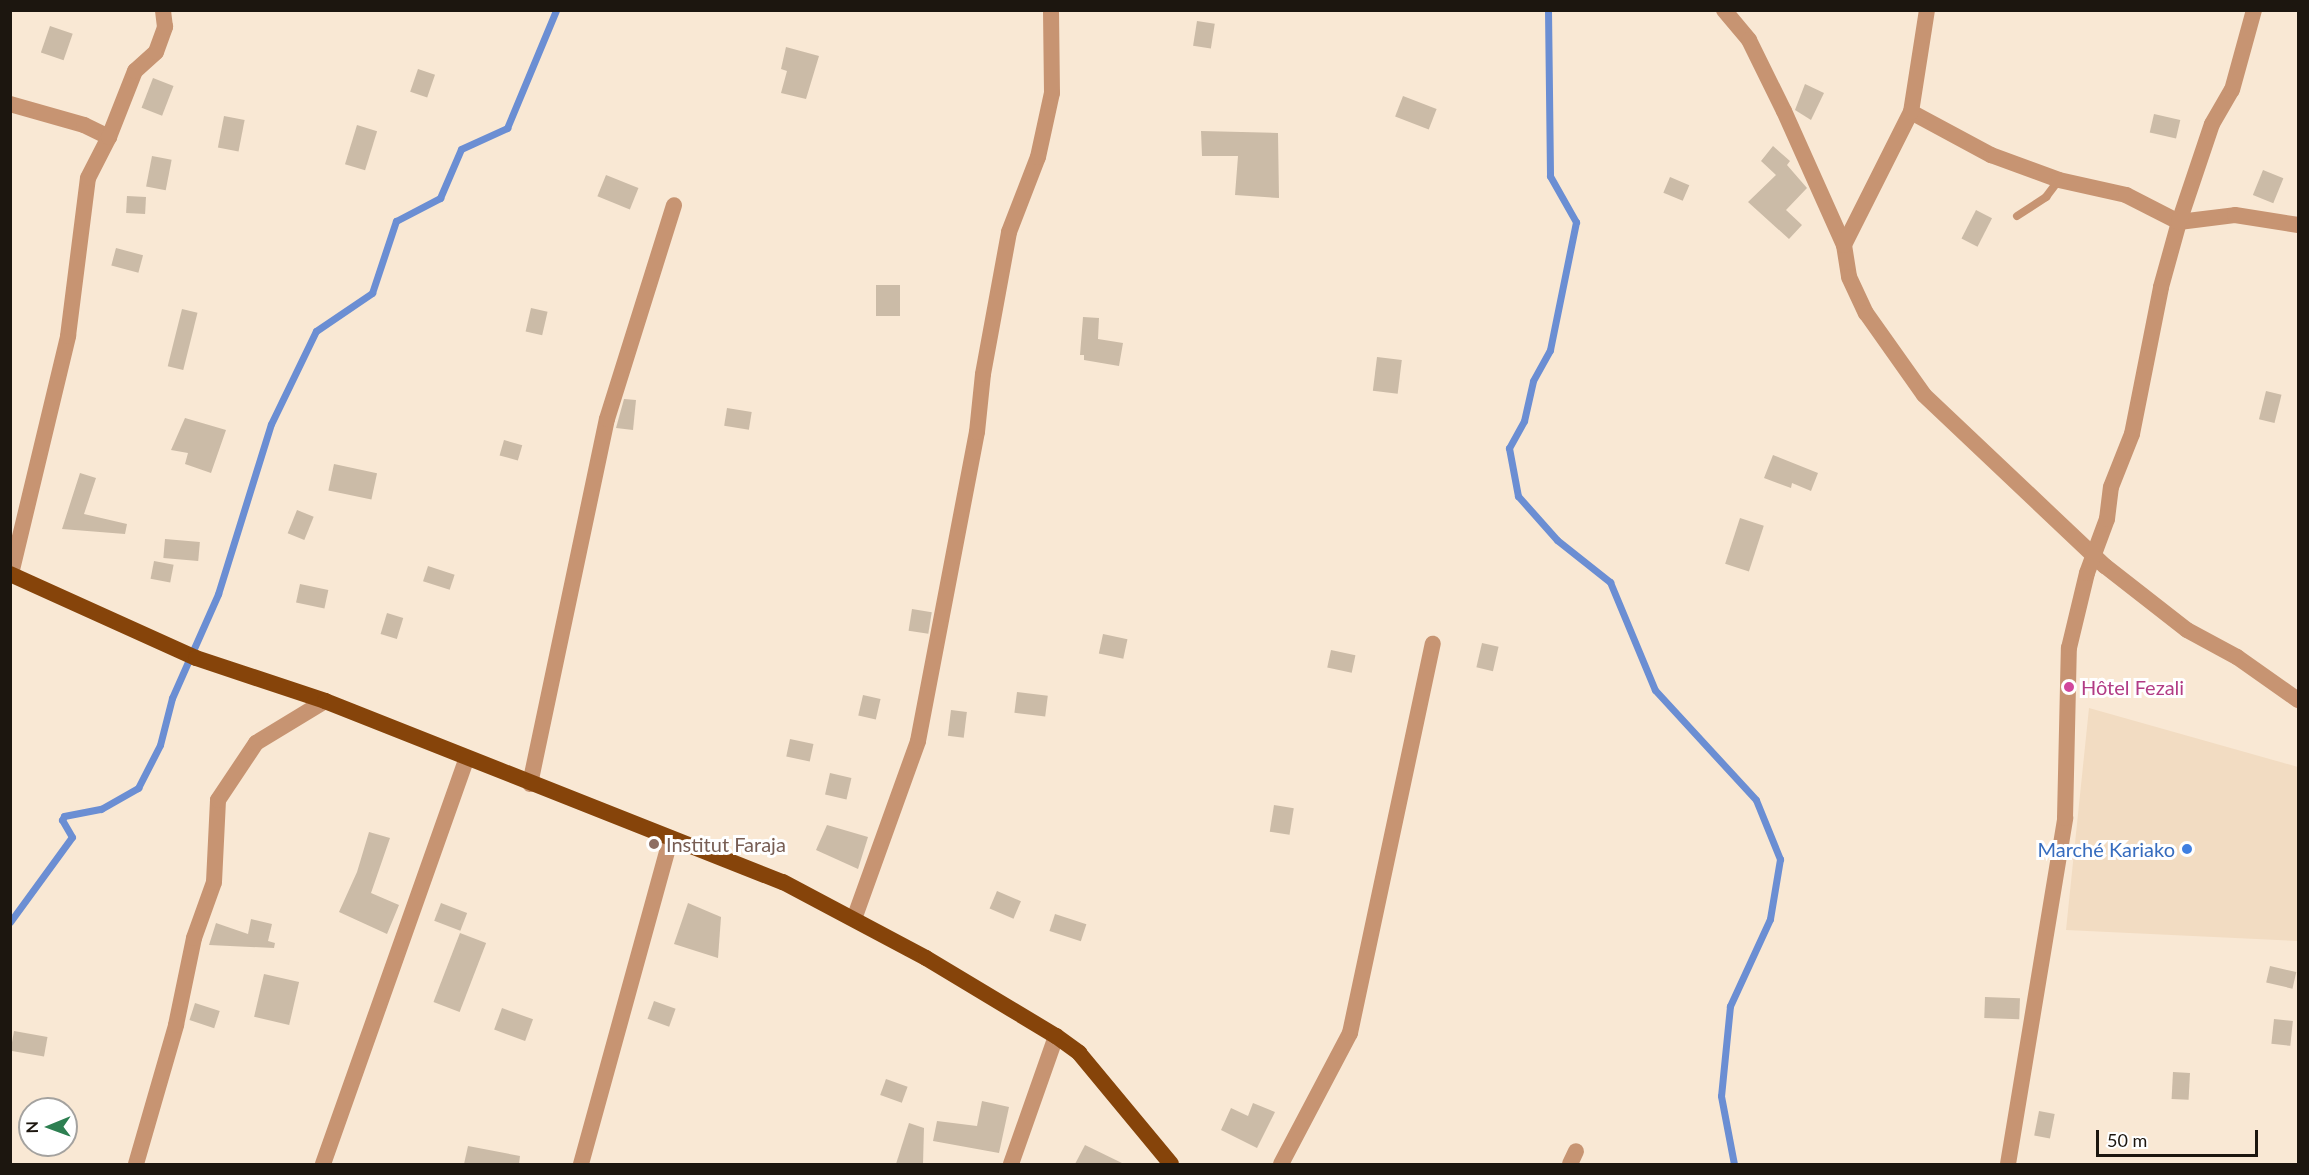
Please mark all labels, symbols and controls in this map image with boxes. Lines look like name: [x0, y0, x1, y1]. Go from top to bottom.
place label: Hôtel Fezali: [2081, 675, 2184, 699]
marker: Hôtel Fezali: [2062, 680, 2076, 694]
place label: Institut Faraja: [666, 832, 786, 856]
marker: Institut Faraja: [647, 837, 661, 851]
place label: Marché Kariako: [2037, 837, 2175, 861]
marker: Marché Kariako: [2180, 842, 2194, 856]
north arrow: [18, 1097, 78, 1157]
scale bar: [2099, 1118, 2261, 1156]
text: N: [22, 1121, 41, 1134]
text: 50 m: [2107, 1129, 2147, 1151]

